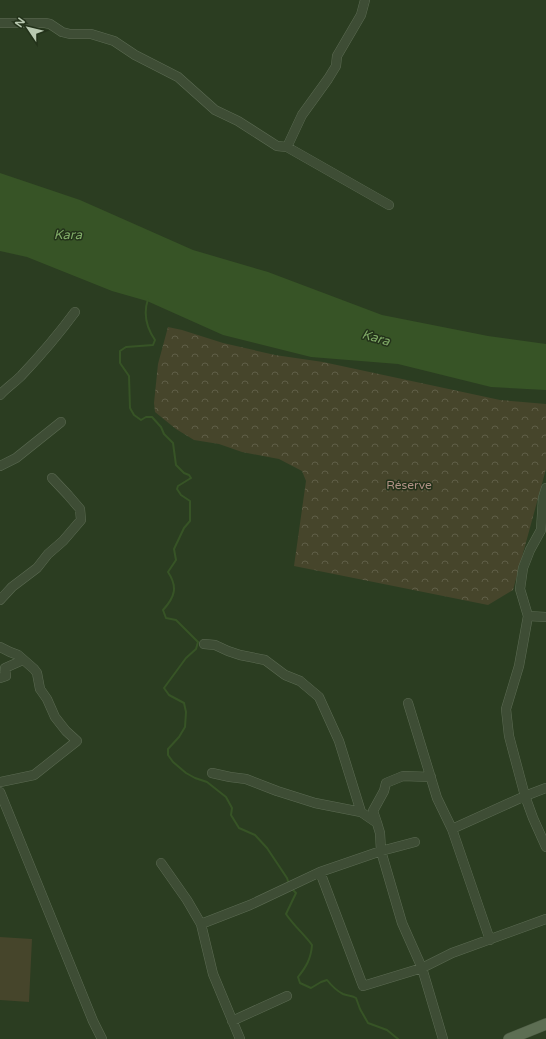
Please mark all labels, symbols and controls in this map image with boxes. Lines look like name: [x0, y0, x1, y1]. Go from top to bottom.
north arrow: [8, 8, 48, 48]
text: N: [12, 15, 28, 30]
water label: Kara: [54, 227, 83, 243]
water label: Kara: [360, 326, 392, 350]
park label: Réserve: [386, 478, 432, 492]

